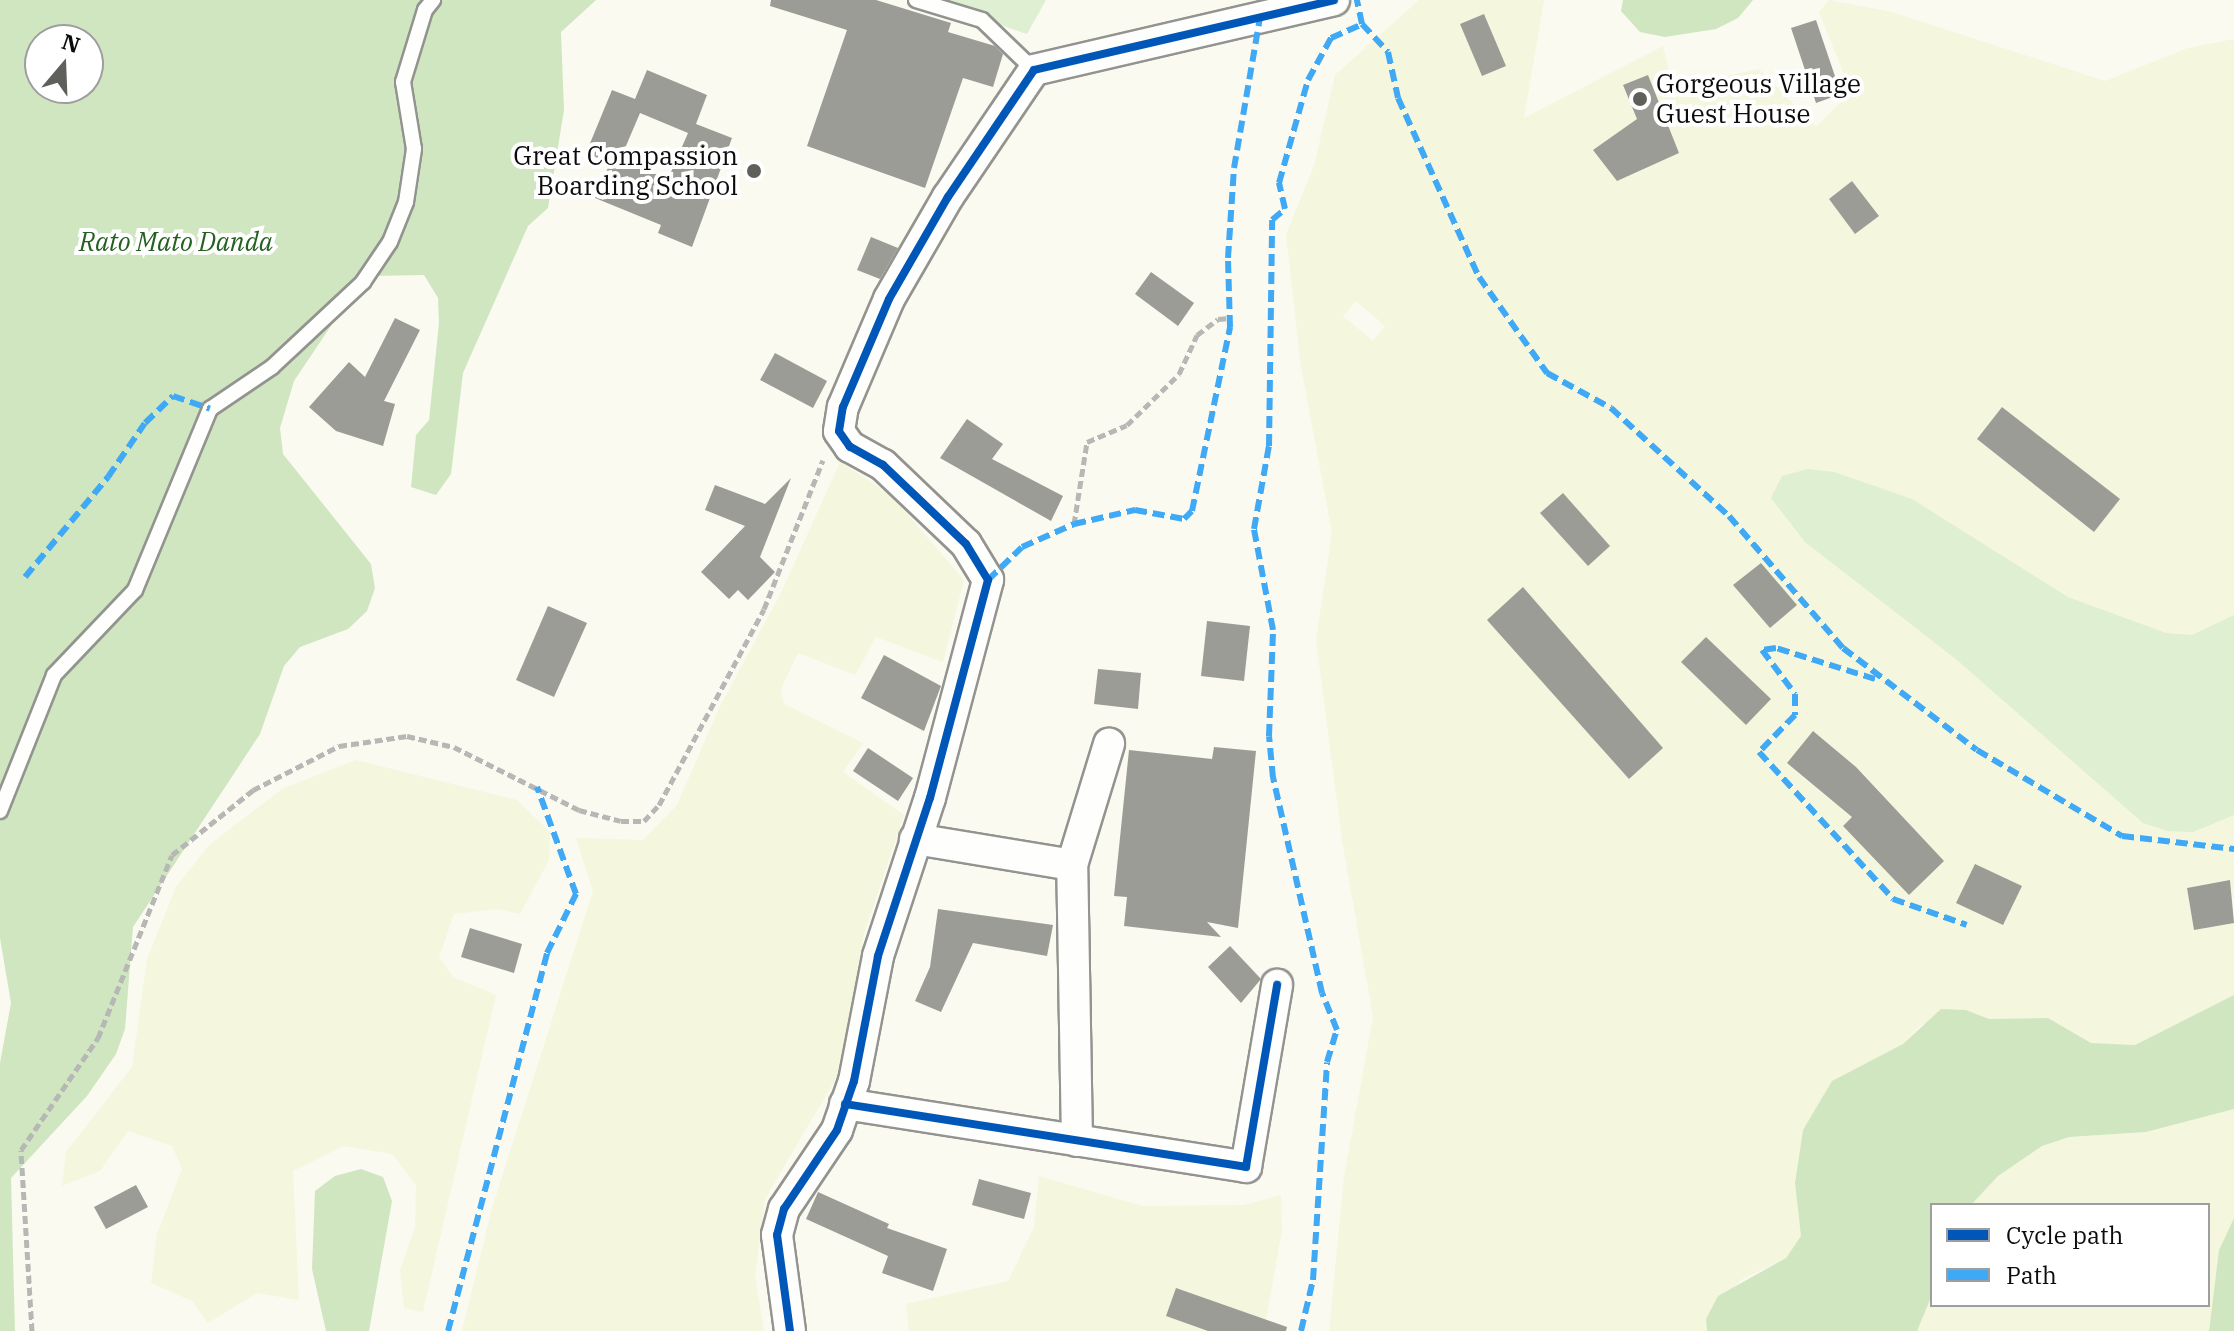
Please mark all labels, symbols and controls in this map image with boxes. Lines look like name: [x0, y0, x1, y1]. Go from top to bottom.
north arrow: [24, 24, 104, 104]
text: N: [58, 26, 84, 59]
place label: Gorgeous Village Guest House: [1656, 68, 1861, 130]
marker: Gorgeous Village Guest House: [1631, 90, 1649, 108]
place label: Great Compassion Boarding School: [513, 140, 738, 202]
marker: Great Compassion Boarding School: [745, 162, 763, 180]
park label: Rato Mato Danda: [79, 226, 273, 258]
legend: [1930, 1203, 2210, 1307]
text: Cycle path: [2006, 1219, 2123, 1251]
text: Path: [2006, 1259, 2057, 1291]

